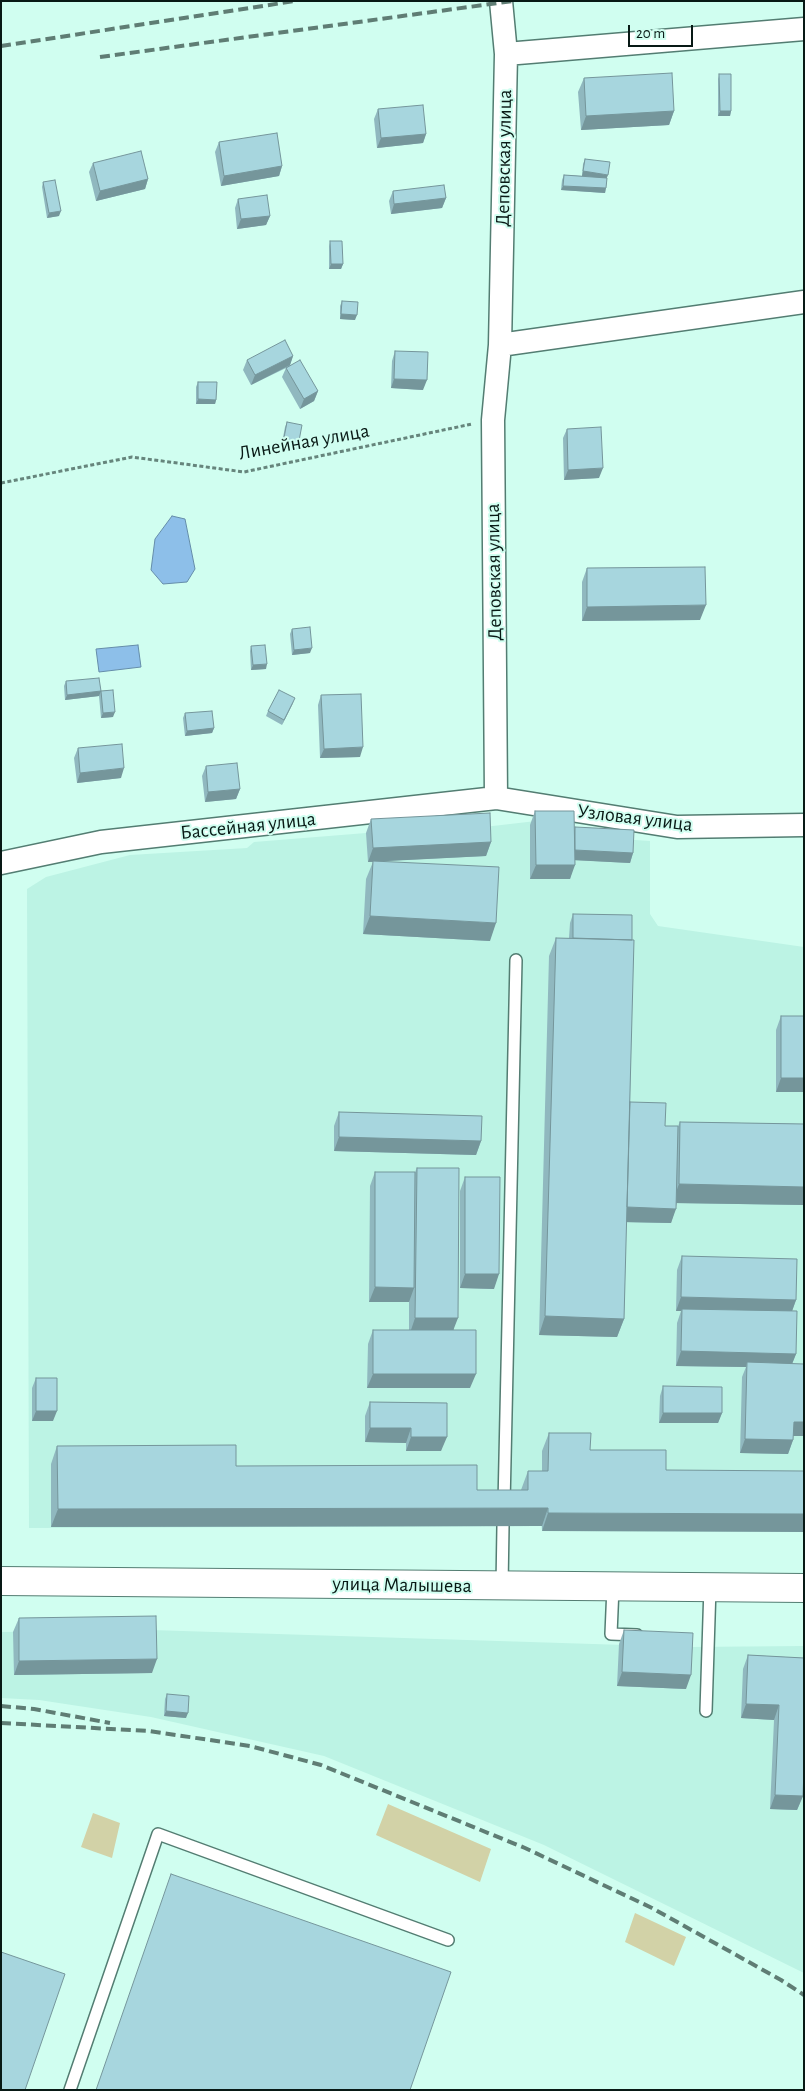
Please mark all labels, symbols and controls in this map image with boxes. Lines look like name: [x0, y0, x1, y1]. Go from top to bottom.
scale bar: [630, 15, 695, 47]
text: 20 m: [636, 26, 665, 41]
street label: Деповская улица: [491, 89, 517, 227]
street label: Линейная улица: [237, 419, 371, 465]
street label: Деповская улица: [481, 503, 507, 641]
street label: Узловая улица: [576, 799, 694, 837]
street label: Бассейная улица: [179, 807, 317, 845]
street label: улица Малышева: [332, 1572, 472, 1598]

